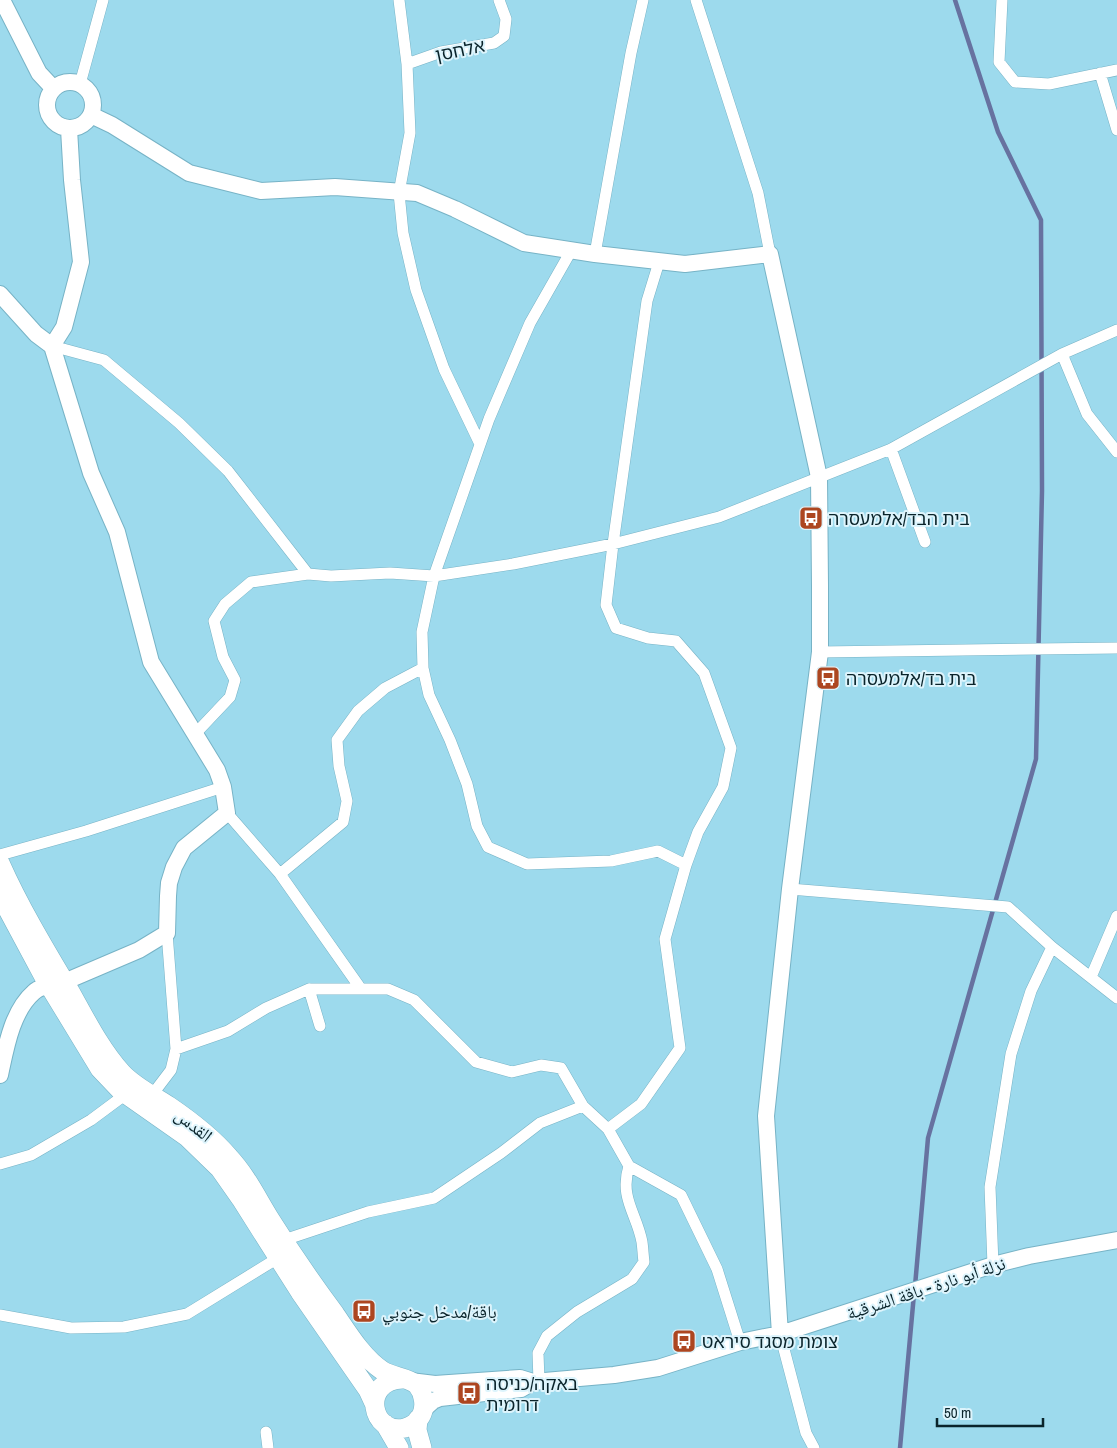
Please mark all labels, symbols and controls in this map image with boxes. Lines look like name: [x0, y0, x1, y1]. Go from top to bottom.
street label: אלחסן: [433, 33, 487, 67]
bus stop icon: בית הבד/אלמעסרה: [798, 505, 824, 531]
place label: בית הבד/אלמעסרה: [828, 506, 970, 531]
bus stop icon: בית בד/אלמעסרה: [815, 665, 841, 691]
place label: בית בד/אלמעסרה: [846, 666, 976, 691]
street label: القدس: [170, 1102, 218, 1148]
street label: نزلة أبو نارة - باقة الشرقية: [843, 1250, 1009, 1325]
bus stop icon: باقة/مدخل جنوبي: [351, 1298, 377, 1324]
place label: باقة/مدخل جنوبي: [382, 1299, 497, 1326]
bus stop icon: צומת מסגד סיראט: [671, 1328, 697, 1354]
place label: צומת מסגד סיראט: [702, 1329, 838, 1354]
place label: באקה/כניסה דרומית: [486, 1371, 578, 1417]
bus stop icon: באקה/כניסה דרומית: [456, 1380, 482, 1406]
scale bar: [937, 1396, 1043, 1428]
text: 50 m: [944, 1402, 971, 1423]

